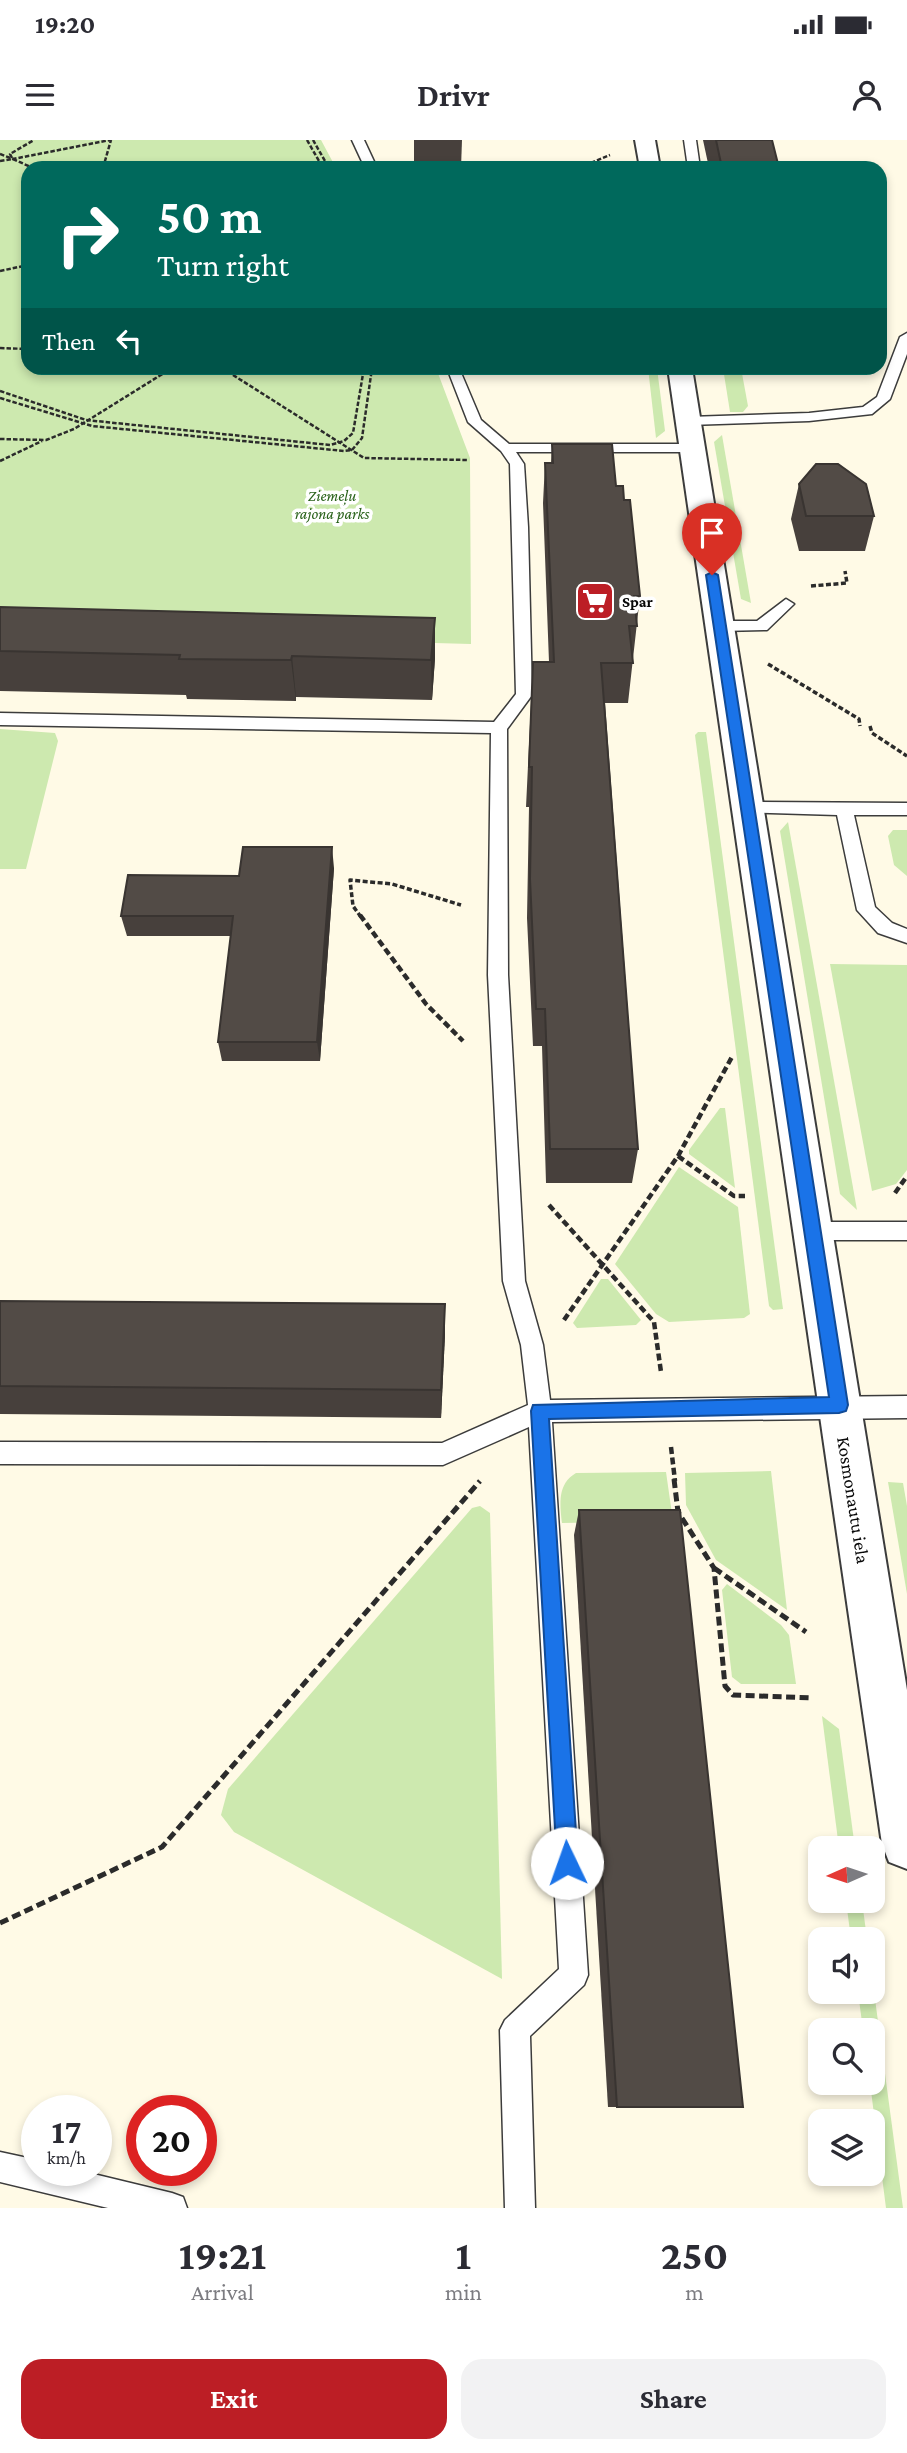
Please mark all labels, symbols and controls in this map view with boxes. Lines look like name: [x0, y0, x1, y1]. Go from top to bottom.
text: 19:20: [35, 10, 95, 39]
icon: menu: [21, 76, 59, 114]
icon: person: [848, 76, 886, 114]
text: Drivr: [417, 77, 490, 113]
icon: right: [42, 189, 133, 280]
text: 50 m: [157, 189, 262, 244]
text: Turn right: [157, 247, 289, 283]
icon: left: [110, 322, 148, 360]
text: Then: [42, 327, 96, 356]
park label: Ziemeļu rajona parks: [295, 487, 369, 523]
pin: [682, 503, 742, 575]
icon: arrive: [693, 514, 731, 552]
supermarket icon: Spar: [574, 580, 616, 622]
place label: Spar: [622, 593, 654, 610]
street label: Kosmonautu iela: [833, 1435, 874, 1565]
position arrow: [530, 1826, 604, 1900]
north arrow: [808, 1836, 886, 1913]
map controls: [808, 1836, 885, 2186]
button: sound: [808, 1927, 885, 2004]
button: search: [808, 2018, 885, 2095]
speed limit sign: 20: [126, 2095, 217, 2186]
button: layers: [808, 2109, 885, 2186]
text: 17: [51, 2112, 82, 2151]
text: km/h: [47, 2148, 86, 2168]
text: 19:21: [179, 2231, 266, 2278]
text: 1: [456, 2231, 471, 2278]
text: 250: [661, 2231, 728, 2278]
text: Arrival: [191, 2279, 254, 2305]
text: min: [445, 2279, 482, 2305]
text: m: [685, 2279, 704, 2305]
button: Exit: [21, 2359, 447, 2439]
button: Share: [461, 2359, 886, 2439]

